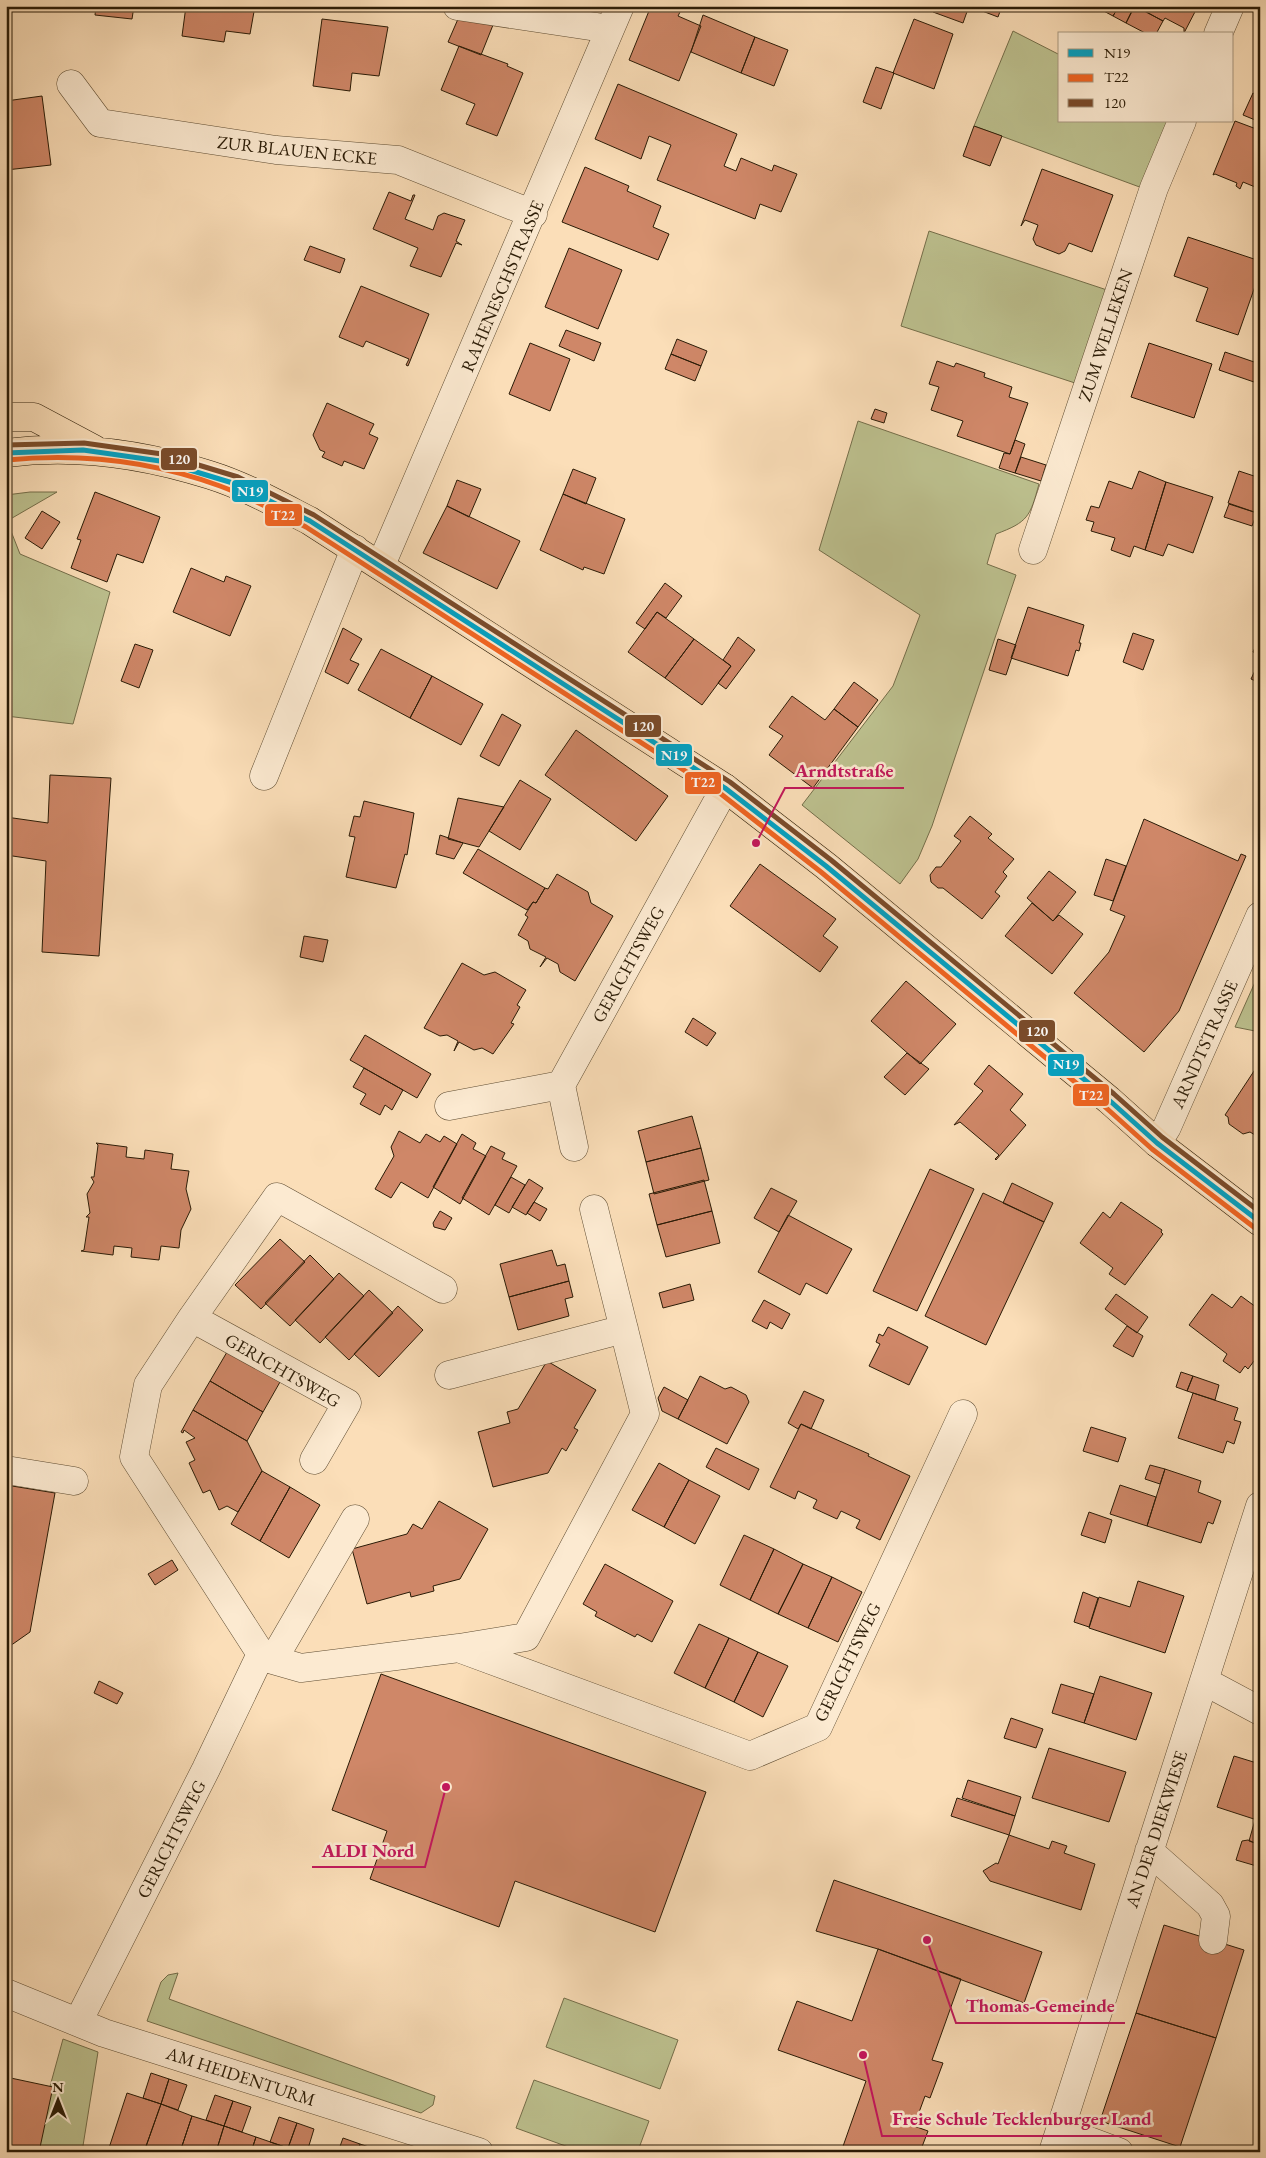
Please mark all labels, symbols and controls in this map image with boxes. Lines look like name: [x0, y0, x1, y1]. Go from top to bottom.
legend: [1058, 32, 1234, 122]
text: N19: [1104, 43, 1130, 62]
text: T22: [1104, 67, 1129, 86]
text: 120: [1104, 93, 1126, 112]
street label: ZUR BLAUEN ECKE: [216, 130, 378, 170]
street label: RAHENESCHSTRASSE: [455, 197, 549, 375]
street label: ZUM WELLEKEN: [1073, 265, 1138, 404]
line badge: 120: [160, 447, 198, 471]
text: 120: [168, 450, 191, 468]
line badge: N19: [231, 479, 269, 503]
text: N19: [237, 482, 264, 500]
line badge: T22: [264, 503, 303, 527]
text: T22: [271, 506, 296, 524]
line badge: 120: [624, 714, 662, 738]
text: 120: [632, 717, 655, 735]
line badge: N19: [655, 743, 693, 767]
text: N19: [661, 746, 688, 764]
callout: Arndtstraße: [785, 754, 904, 788]
text: Arndtstraße: [794, 758, 893, 783]
line badge: T22: [684, 771, 722, 795]
text: T22: [691, 773, 716, 791]
street label: GERICHTSWEG: [586, 902, 670, 1026]
street label: ARNDTSTRASSE: [1165, 976, 1243, 1113]
line badge: 120: [1018, 1019, 1056, 1043]
text: 120: [1026, 1022, 1049, 1040]
line badge: N19: [1047, 1053, 1085, 1077]
text: N19: [1053, 1055, 1080, 1073]
line badge: T22: [1072, 1083, 1110, 1107]
text: T22: [1079, 1086, 1104, 1104]
street label: GERICHTSWEG: [221, 1328, 345, 1412]
street label: GERICHTSWEG: [808, 1599, 886, 1725]
street label: AN DER DIEKWIESE: [1119, 1748, 1192, 1911]
street label: GERICHTSWEG: [131, 1776, 211, 1902]
callout: ALDI Nord: [312, 1833, 425, 1867]
text: ALDI Nord: [320, 1838, 415, 1863]
callout: Thomas-Gemeinde: [956, 1989, 1125, 2023]
text: Thomas-Gemeinde: [965, 1993, 1115, 2018]
street label: AM HEIDENTURM: [163, 2041, 319, 2111]
north arrow: [32, 2076, 82, 2126]
text: N: [52, 2078, 64, 2096]
callout: Freie Schule Tecklenburger Land: [882, 2102, 1162, 2136]
text: Freie Schule Tecklenburger Land: [892, 2106, 1152, 2131]

